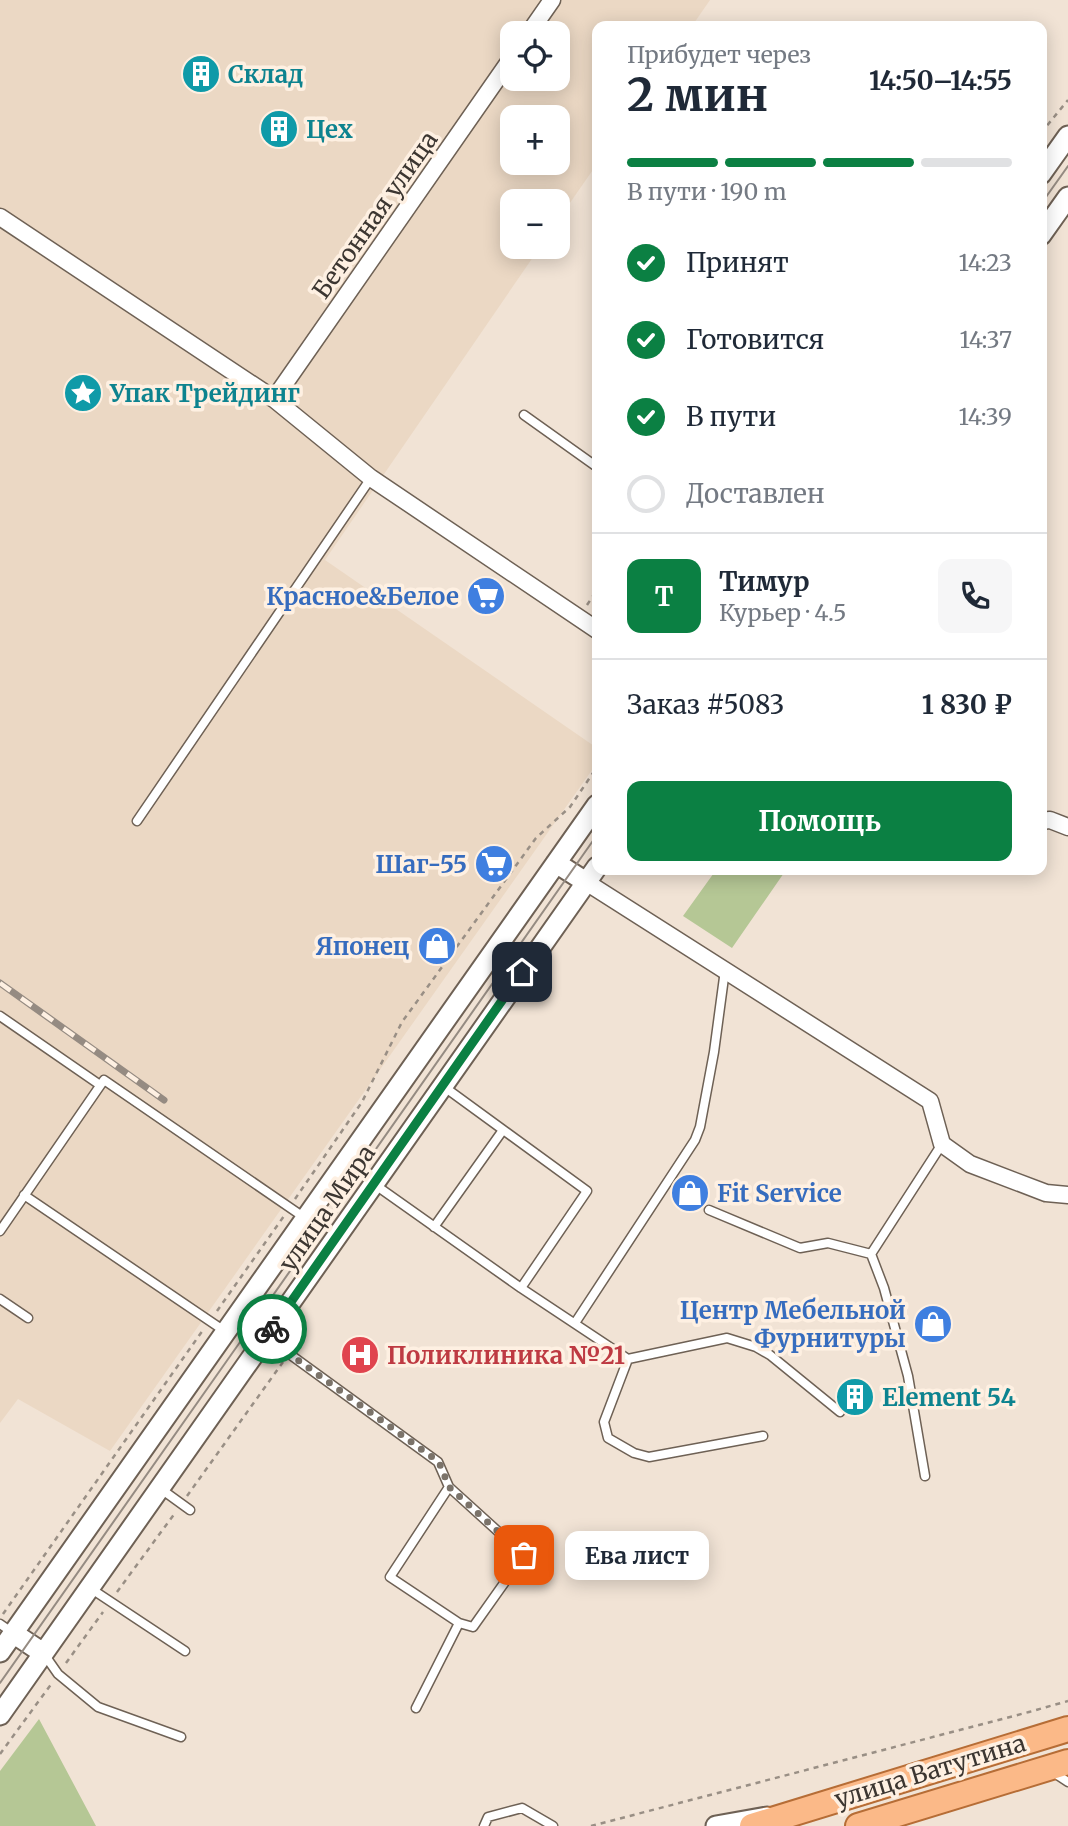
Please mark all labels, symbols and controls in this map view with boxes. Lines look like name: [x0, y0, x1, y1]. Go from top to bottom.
map controls: [500, 21, 570, 259]
button: locate: [500, 21, 570, 91]
text: Прибудет через: [627, 40, 811, 69]
building icon: Склад: [180, 53, 222, 95]
place label: Склад: [228, 59, 304, 90]
text: 14:50–14:55: [869, 64, 1012, 97]
text: 2 мин: [627, 66, 768, 124]
button: +: [500, 105, 570, 175]
building icon: Цех: [258, 108, 300, 150]
place label: Цех: [306, 114, 353, 145]
street label: Бетонная улица: [306, 125, 444, 305]
text: В пути · 190 m: [627, 177, 787, 206]
button: −: [500, 189, 570, 259]
icon: check: [627, 244, 665, 282]
text: Принят: [686, 246, 789, 279]
text: 14:23: [959, 248, 1012, 277]
icon: check: [627, 321, 665, 359]
text: Готовится: [686, 323, 824, 356]
text: 14:37: [960, 325, 1012, 354]
place icon: Упак Трейдинг: [62, 372, 104, 414]
place label: Упак Трейдинг: [109, 378, 300, 409]
icon: check: [627, 398, 665, 436]
text: В пути: [686, 400, 776, 433]
text: 14:39: [959, 402, 1012, 431]
text: Доставлен: [686, 477, 825, 510]
button: phone: [938, 559, 1012, 633]
text: Тимур: [719, 565, 809, 598]
supermarket icon: Красное&Белое: [465, 575, 507, 617]
text: Т: [655, 580, 673, 613]
place label: Красное&Белое: [266, 581, 459, 612]
text: Курьер · 4.5: [719, 598, 847, 627]
text: Заказ #5083: [627, 688, 785, 721]
text: 1 830 ₽: [922, 688, 1012, 721]
button: Помощь: [627, 781, 1012, 861]
supermarket icon: Шаг-55: [473, 843, 515, 885]
place label: Шаг-55: [375, 849, 467, 880]
shop icon: Японец: [416, 925, 458, 967]
place label: Японец: [316, 931, 410, 962]
pin: [492, 942, 552, 1002]
icon: home: [503, 953, 541, 991]
street label: улица Мира: [272, 1139, 382, 1277]
shop icon: Fit Service: [669, 1172, 711, 1214]
place label: Fit Service: [717, 1178, 842, 1209]
courier: [237, 1294, 307, 1364]
place label: Центр Мебельной Фурнитуры: [680, 1295, 906, 1354]
shop icon: Центр Мебельной Фурнитуры: [912, 1303, 954, 1345]
icon: bike: [253, 1310, 291, 1348]
hospital icon: Поликлиника №21: [339, 1334, 381, 1376]
place label: Поликлиника №21: [387, 1340, 625, 1371]
building icon: Element 54: [834, 1376, 876, 1418]
place label: Element 54: [882, 1382, 1016, 1413]
pin: [494, 1525, 554, 1585]
callout: Ева лист: [566, 1530, 710, 1580]
icon: bag: [505, 1536, 543, 1574]
text: Ева лист: [585, 1541, 689, 1570]
street label: улица Ватутина: [831, 1727, 1029, 1815]

